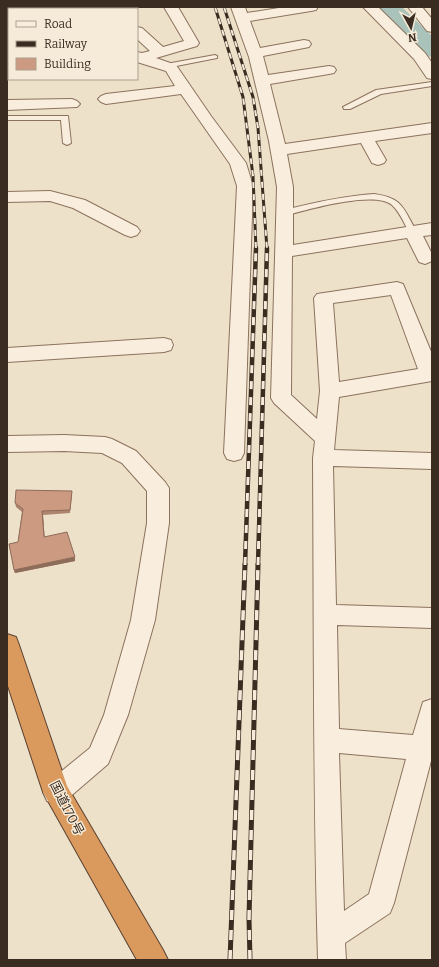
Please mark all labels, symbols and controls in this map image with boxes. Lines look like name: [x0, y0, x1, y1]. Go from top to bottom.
legend: [8, 8, 138, 80]
north arrow: [391, 8, 431, 48]
text: Road: [44, 17, 72, 31]
text: N: [407, 30, 417, 45]
text: Railway: [44, 37, 88, 51]
text: Building: [44, 57, 91, 71]
street label: 国道170号: [47, 778, 87, 838]

